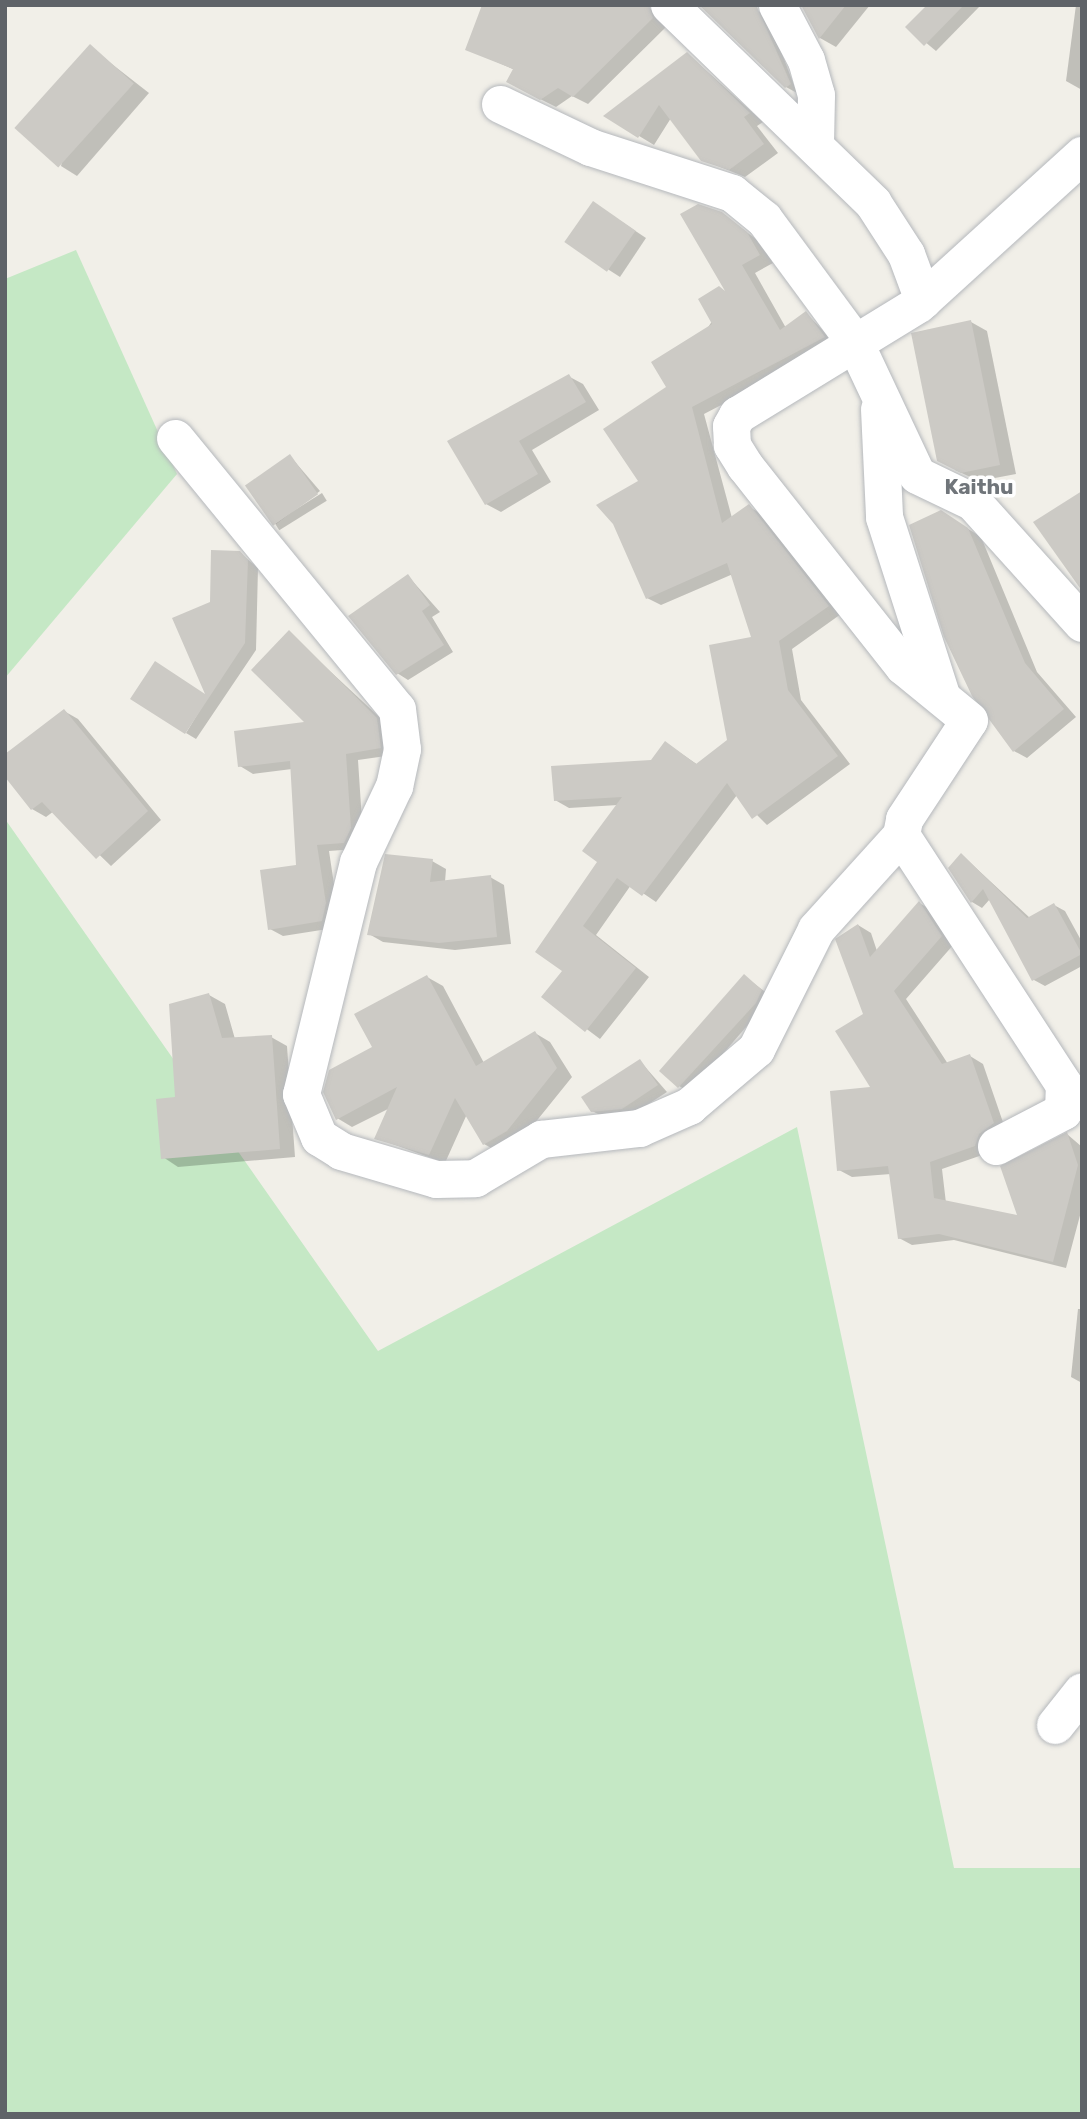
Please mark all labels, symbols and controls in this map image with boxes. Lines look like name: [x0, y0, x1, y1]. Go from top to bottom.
district label: Kaithu: [944, 474, 1014, 500]

